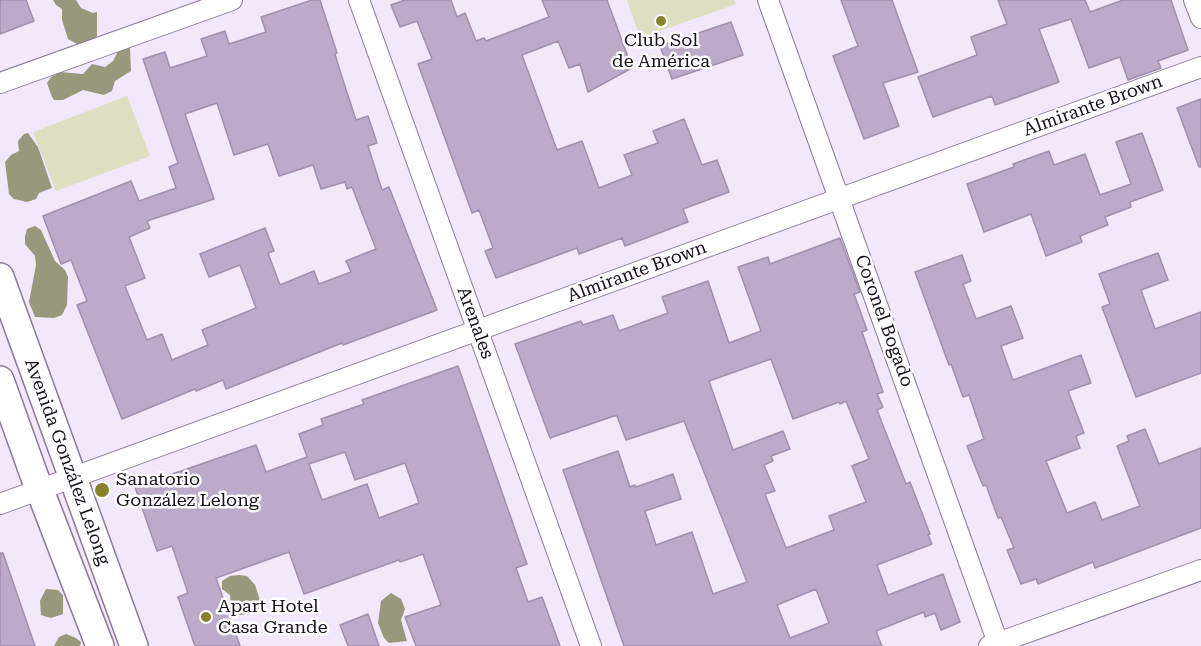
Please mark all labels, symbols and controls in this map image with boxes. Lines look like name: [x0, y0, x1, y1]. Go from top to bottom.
marker: Club Sol de América: [654, 14, 668, 28]
place label: Club Sol de América: [612, 30, 710, 72]
street label: Almirante Brown: [1020, 71, 1166, 141]
street label: Almirante Brown: [564, 237, 710, 307]
street label: Coronel Bogado: [850, 252, 918, 390]
street label: Arenales: [452, 284, 498, 362]
street label: Avenida González Lelong: [20, 356, 114, 568]
place label: Sanatorio González Lelong: [116, 469, 259, 512]
marker: Sanatorio González Lelong: [93, 481, 111, 499]
place label: Apart Hotel Casa Grande: [218, 596, 328, 638]
marker: Apart Hotel Casa Grande: [199, 610, 213, 624]

